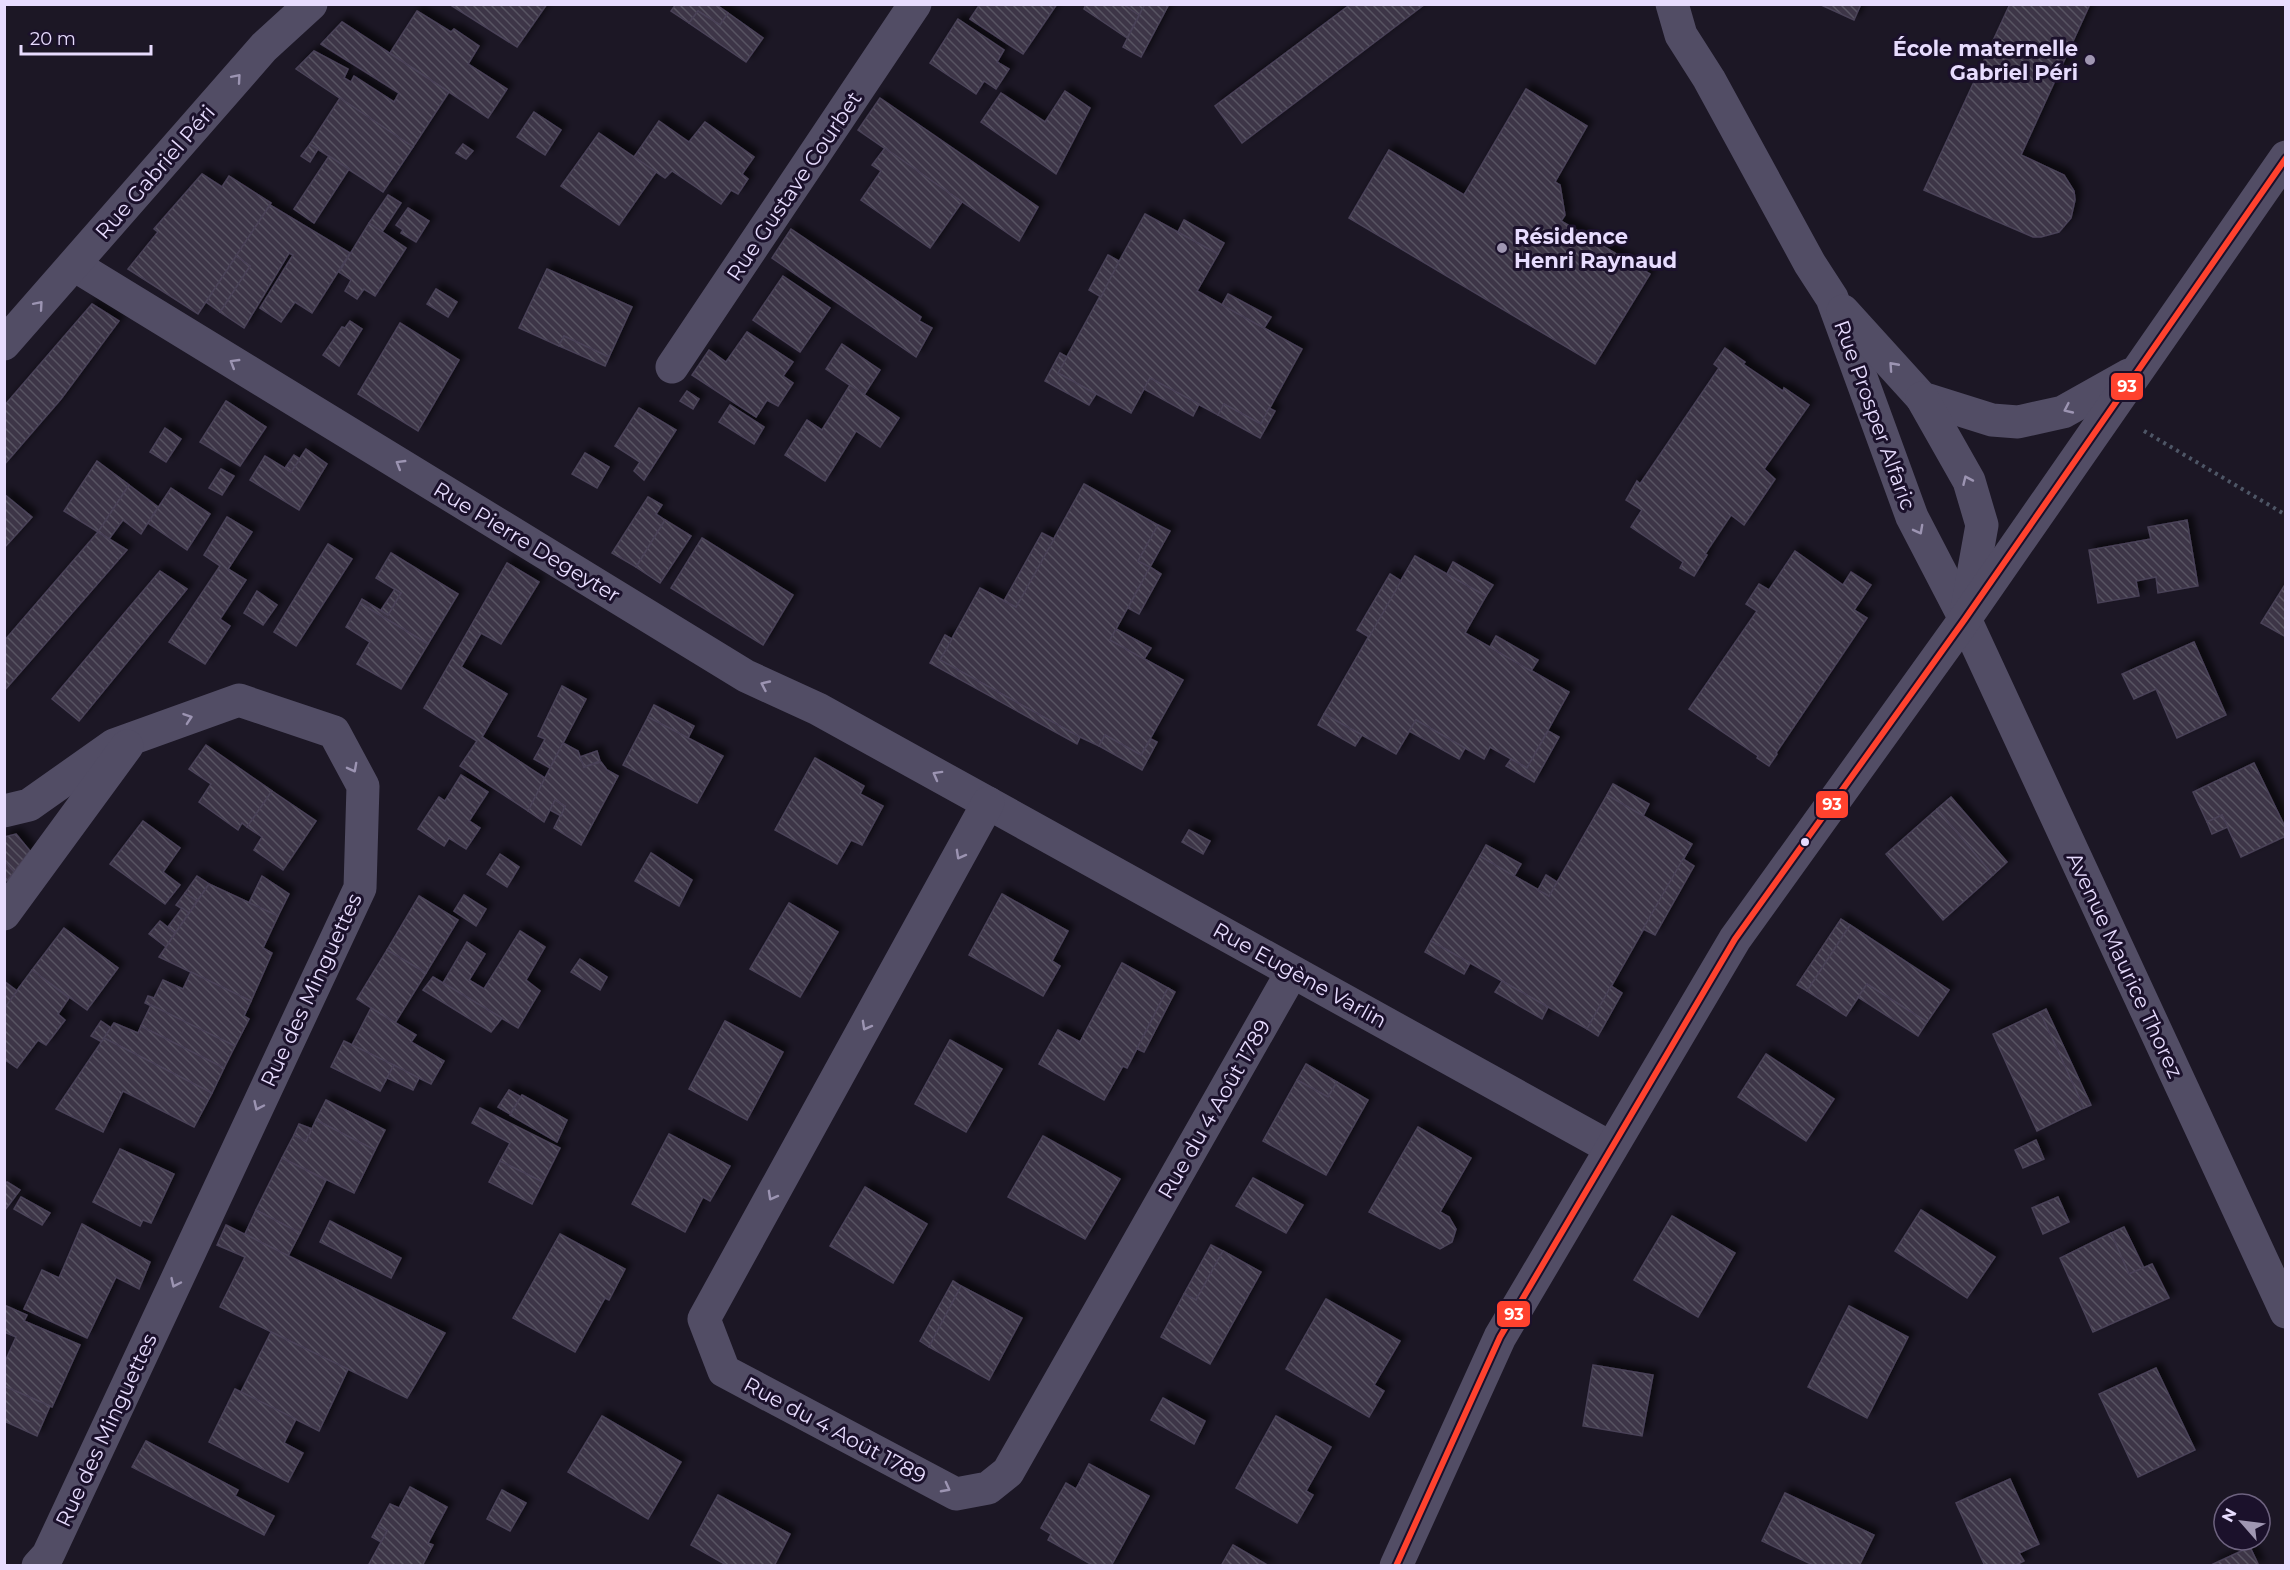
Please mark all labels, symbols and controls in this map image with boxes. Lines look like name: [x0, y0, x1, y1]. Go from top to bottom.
scale bar: [21, 18, 152, 56]
text: 20 m: [30, 28, 76, 50]
place label: École maternelle Gabriel Péri: [1893, 36, 2078, 85]
marker: École maternelle Gabriel Péri: [2083, 53, 2097, 67]
one-way arrow: [230, 75, 241, 85]
street label: Rue Gustave Courbet: [721, 87, 867, 285]
street label: Rue Gabriel Péri: [90, 100, 220, 244]
place label: Résidence Henri Raynaud: [1514, 224, 1677, 273]
marker: Résidence Henri Raynaud: [1495, 241, 1509, 255]
one-way arrow: [32, 301, 43, 312]
street label: Rue Prosper Alfaric: [1829, 317, 1921, 513]
one-way arrow: [230, 358, 240, 370]
one-way arrow: [1889, 362, 1900, 373]
line badge: 93: [2110, 372, 2144, 401]
text: 93: [2117, 377, 2137, 396]
one-way arrow: [2063, 401, 2074, 413]
one-way arrow: [396, 460, 406, 472]
street label: Rue Pierre Degeyter: [429, 476, 625, 608]
one-way arrow: [1963, 476, 1975, 487]
one-way arrow: [1911, 524, 1923, 535]
one-way arrow: [760, 680, 771, 692]
one-way arrow: [182, 713, 193, 726]
one-way arrow: [346, 762, 357, 772]
one-way arrow: [933, 771, 943, 782]
line badge: 93: [1815, 790, 1849, 819]
text: 93: [1822, 795, 1842, 814]
unlabelled marker: [1799, 836, 1811, 848]
street label: Avenue Maurice Thorez: [2062, 848, 2188, 1082]
one-way arrow: [956, 849, 967, 859]
street label: Rue des Minguettes: [255, 889, 367, 1091]
street label: Rue Eugène Varlin: [1209, 917, 1391, 1033]
street label: Rue du 4 Août 1789: [1152, 1015, 1276, 1203]
one-way arrow: [862, 1019, 873, 1030]
one-way arrow: [253, 1099, 265, 1110]
one-way arrow: [768, 1190, 779, 1201]
one-way arrow: [170, 1276, 182, 1287]
line badge: 93: [1496, 1300, 1531, 1328]
text: 93: [1504, 1305, 1524, 1324]
street label: Rue des Minguettes: [50, 1329, 162, 1531]
street label: Rue du 4 Août 1789: [740, 1371, 930, 1489]
one-way arrow: [940, 1481, 950, 1492]
north arrow: [2212, 1492, 2272, 1552]
text: N: [2218, 1505, 2241, 1525]

